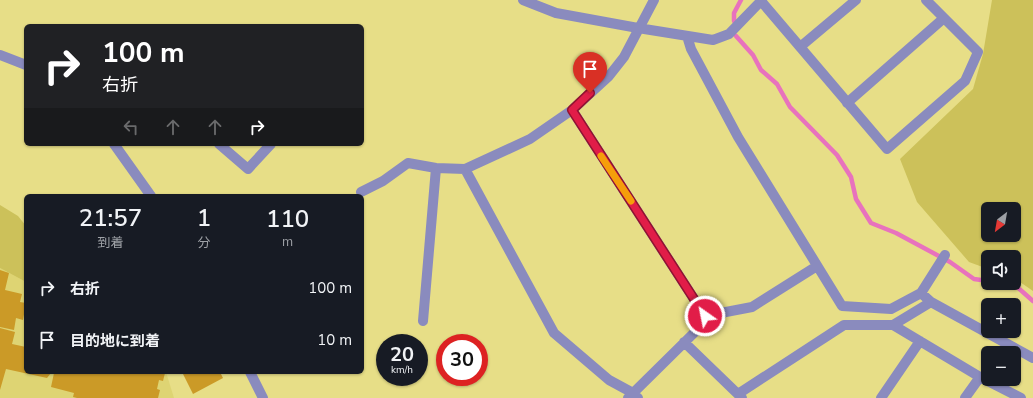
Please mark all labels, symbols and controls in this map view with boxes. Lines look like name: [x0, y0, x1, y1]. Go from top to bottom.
text: 100 m: [102, 34, 185, 72]
icon: right: [36, 40, 88, 92]
pin: [573, 52, 607, 93]
icon: arrive: [579, 58, 601, 80]
text: 右折: [102, 73, 138, 97]
icon: left: [120, 116, 142, 138]
icon: ahead: [162, 116, 184, 138]
icon: ahead: [204, 116, 226, 138]
icon: right: [246, 116, 268, 138]
text: 21:57: [79, 202, 142, 234]
text: 1: [197, 202, 211, 234]
north arrow: [981, 202, 1021, 242]
map controls: [981, 202, 1021, 386]
text: 110: [266, 203, 309, 235]
text: m: [282, 233, 293, 251]
text: 到着: [97, 234, 123, 252]
text: 分: [198, 234, 211, 252]
button: sound: [981, 250, 1021, 290]
icon: right: [36, 277, 58, 299]
text: 100 m: [308, 278, 352, 298]
text: 右折: [70, 279, 100, 299]
position arrow: [684, 295, 726, 337]
button: +: [981, 298, 1021, 338]
icon: arrive: [36, 329, 58, 351]
text: 10 m: [317, 330, 352, 350]
text: 目的地に到着: [70, 331, 160, 351]
speed limit sign: 30: [436, 334, 488, 386]
text: 20: [390, 341, 414, 368]
button: −: [981, 346, 1021, 386]
text: km/h: [391, 363, 413, 377]

